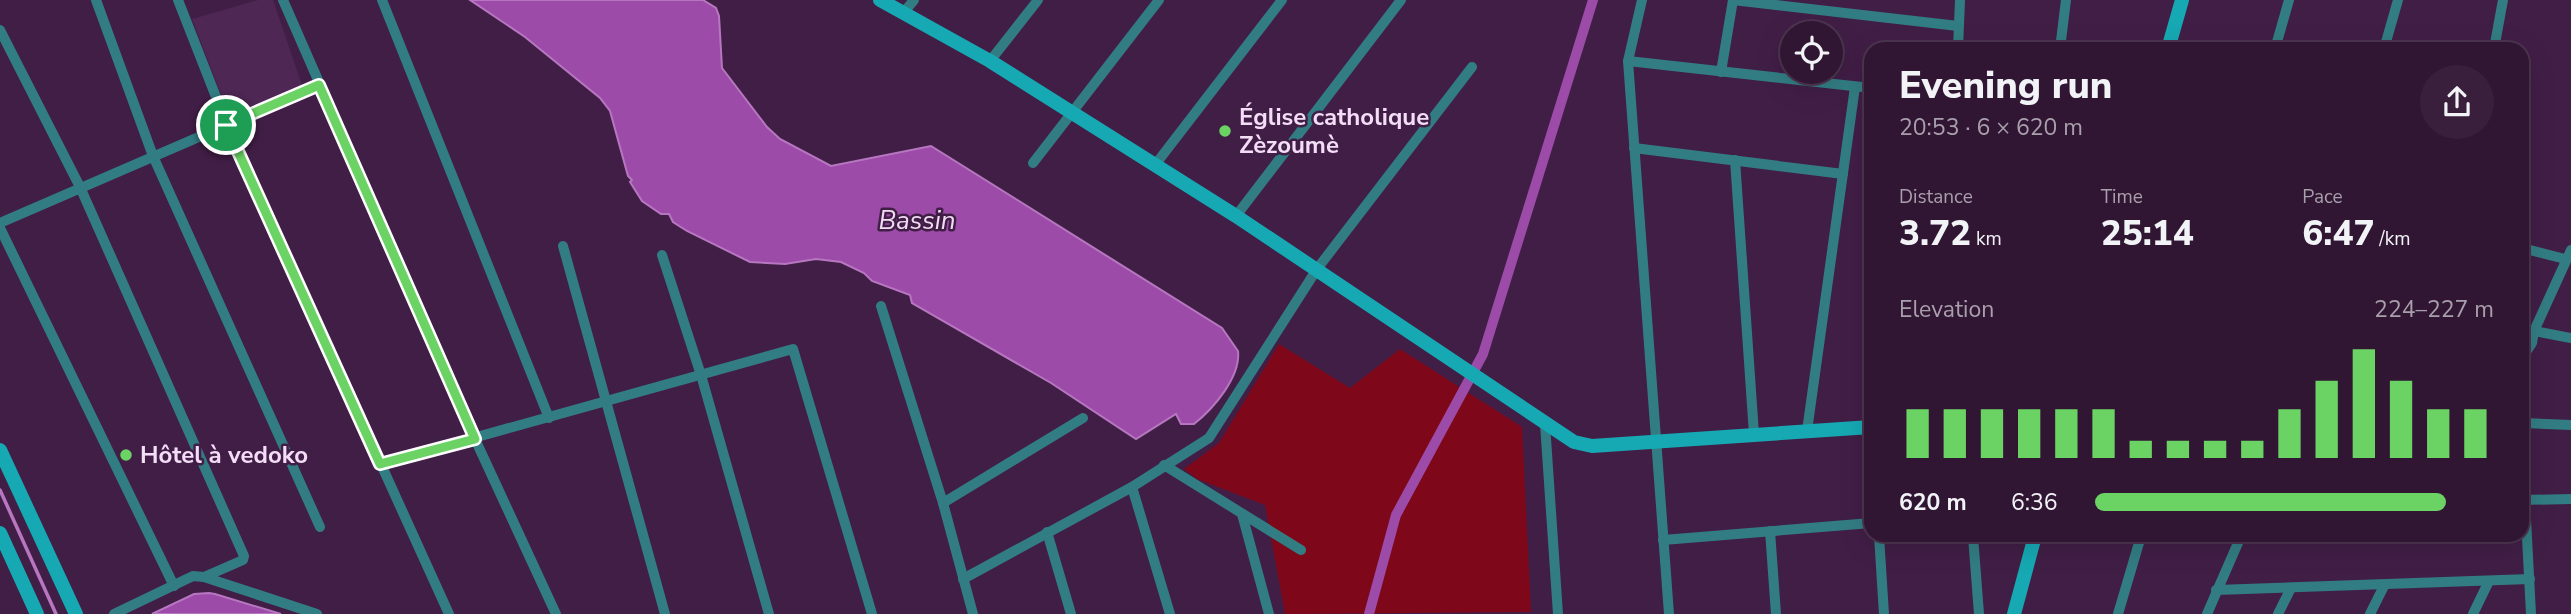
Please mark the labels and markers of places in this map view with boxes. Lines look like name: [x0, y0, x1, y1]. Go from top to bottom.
pin: [196, 95, 256, 155]
place label: Église catholique Zèzoumè: [1239, 101, 1429, 161]
marker: Église catholique Zèzoumè: [1217, 123, 1233, 139]
place label: Hôtel à vedoko: [140, 439, 308, 471]
marker: Hôtel à vedoko: [118, 447, 134, 463]

